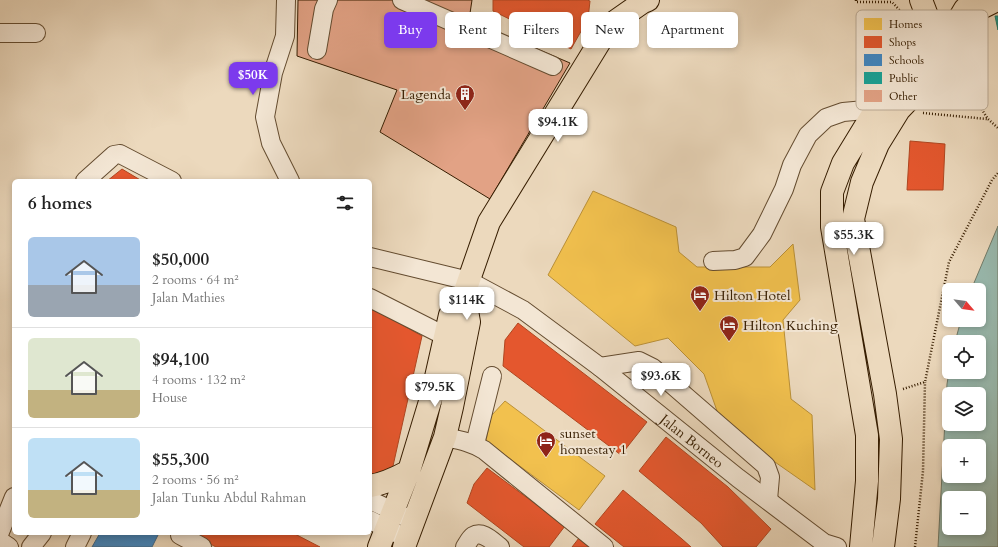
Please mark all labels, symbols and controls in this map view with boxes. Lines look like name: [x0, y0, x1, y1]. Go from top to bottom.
legend: [856, 10, 988, 110]
chip: Buy: [384, 12, 437, 48]
chip: Rent: [445, 12, 501, 48]
chip: Filters: [509, 12, 573, 48]
chip: New: [581, 12, 639, 48]
chip: Apartment: [647, 12, 738, 48]
text: Homes: [889, 17, 922, 32]
text: Shops: [889, 35, 916, 50]
text: Schools: [889, 53, 924, 68]
pin: $50K: [229, 62, 277, 96]
text: $50K: [238, 66, 268, 84]
text: Public: [889, 71, 918, 86]
building icon: Lagenda: [454, 83, 476, 111]
place label: Lagenda: [401, 85, 451, 104]
text: Other: [889, 89, 918, 104]
pin: $94.1K: [525, 109, 591, 143]
text: $94.1K: [538, 113, 578, 131]
text: 6 homes: [28, 192, 92, 215]
icon: filters: [334, 192, 356, 214]
pin: $55.3K: [821, 222, 887, 256]
text: $55.3K: [834, 226, 874, 244]
text: $50,000: [152, 248, 209, 271]
icon: home: [60, 253, 108, 301]
text: 2 rooms · 64 m²: [152, 271, 239, 289]
north arrow: [942, 283, 986, 327]
map controls: [942, 283, 986, 535]
hotel icon: Hilton Hotel: [689, 284, 711, 312]
place label: Hilton Hotel: [714, 286, 791, 305]
pin: $114K: [439, 287, 495, 321]
text: Jalan Mathies: [152, 289, 225, 307]
text: $114K: [448, 291, 486, 309]
hotel icon: Hilton Kuching: [718, 314, 740, 342]
place label: Hilton Kuching: [743, 316, 838, 335]
button: locate: [942, 335, 986, 379]
text: $94,100: [152, 348, 209, 371]
icon: home: [60, 354, 108, 402]
pin: $93.6K: [628, 363, 694, 397]
text: $93.6K: [641, 367, 681, 385]
text: 4 rooms · 132 m²: [152, 371, 245, 389]
pin: $79.5K: [402, 374, 468, 408]
text: $79.5K: [415, 378, 455, 396]
button: layers: [942, 387, 986, 431]
text: House: [152, 389, 187, 407]
street label: Jalan Borneo: [654, 409, 728, 473]
place label: sunset homestay 1: [560, 424, 627, 459]
hotel icon: sunset homestay 1: [535, 430, 557, 458]
button: +: [942, 439, 986, 483]
text: $55,300: [152, 448, 209, 471]
icon: home: [60, 454, 108, 502]
text: 2 rooms · 56 m²: [152, 471, 239, 489]
text: Jalan Tunku Abdul Rahman: [152, 489, 306, 507]
button: −: [942, 491, 986, 535]

